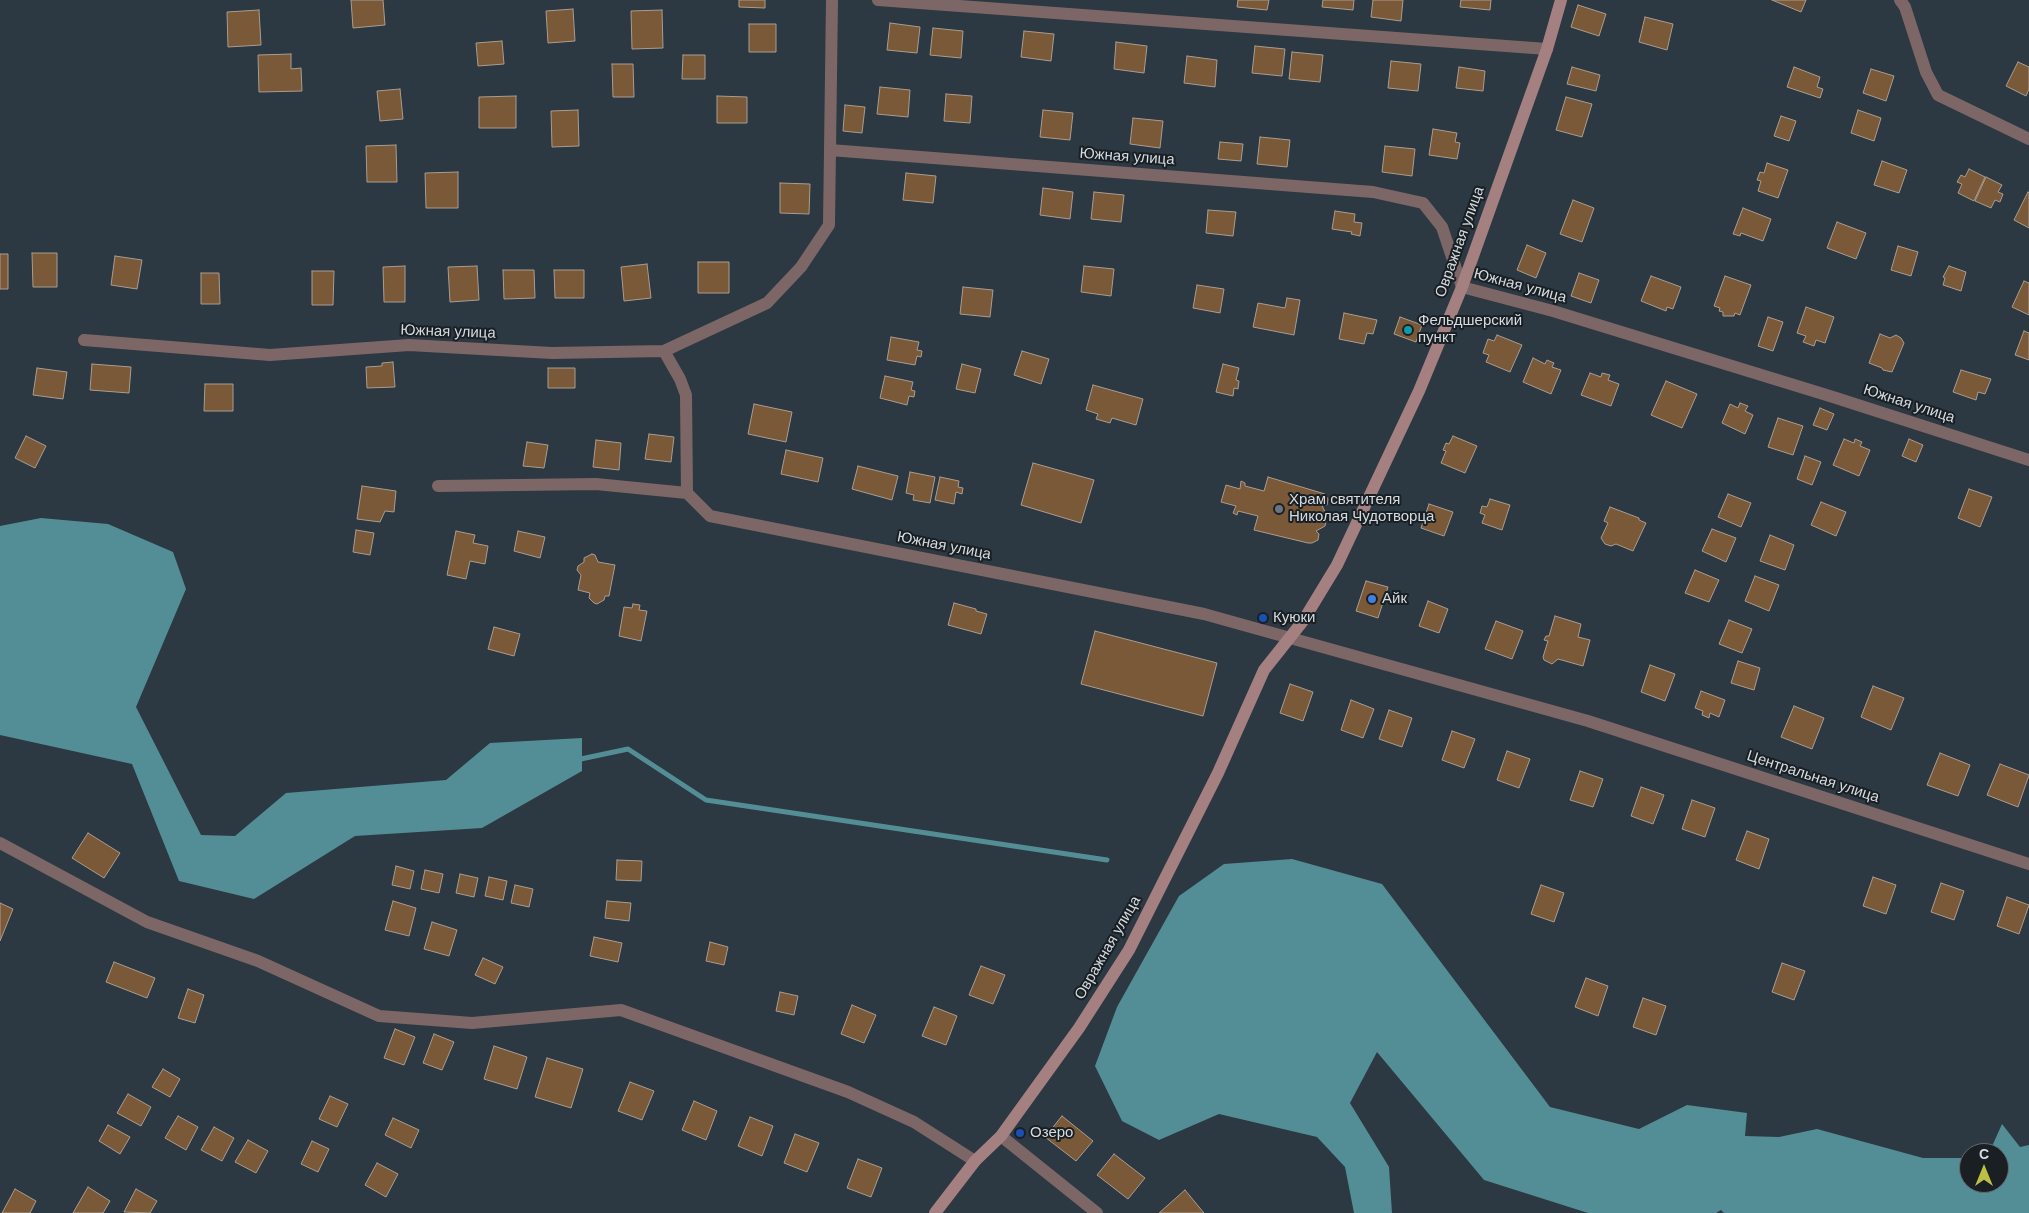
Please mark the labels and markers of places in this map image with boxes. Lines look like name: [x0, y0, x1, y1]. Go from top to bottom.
place label: Фельдшерский пункт: [1418, 312, 1522, 347]
marker: Фельдшерский пункт: [1402, 324, 1414, 336]
place label: Храм святителя Николая Чудотворца: [1289, 491, 1434, 526]
marker: Храм святителя Николая Чудотворца: [1273, 503, 1285, 515]
place label: Айк: [1382, 590, 1407, 608]
marker: Айк: [1366, 593, 1378, 605]
place label: Куюки: [1273, 609, 1315, 627]
marker: Куюки: [1257, 612, 1269, 624]
place label: Озеро: [1030, 1124, 1073, 1142]
marker: Озеро: [1014, 1127, 1026, 1139]

